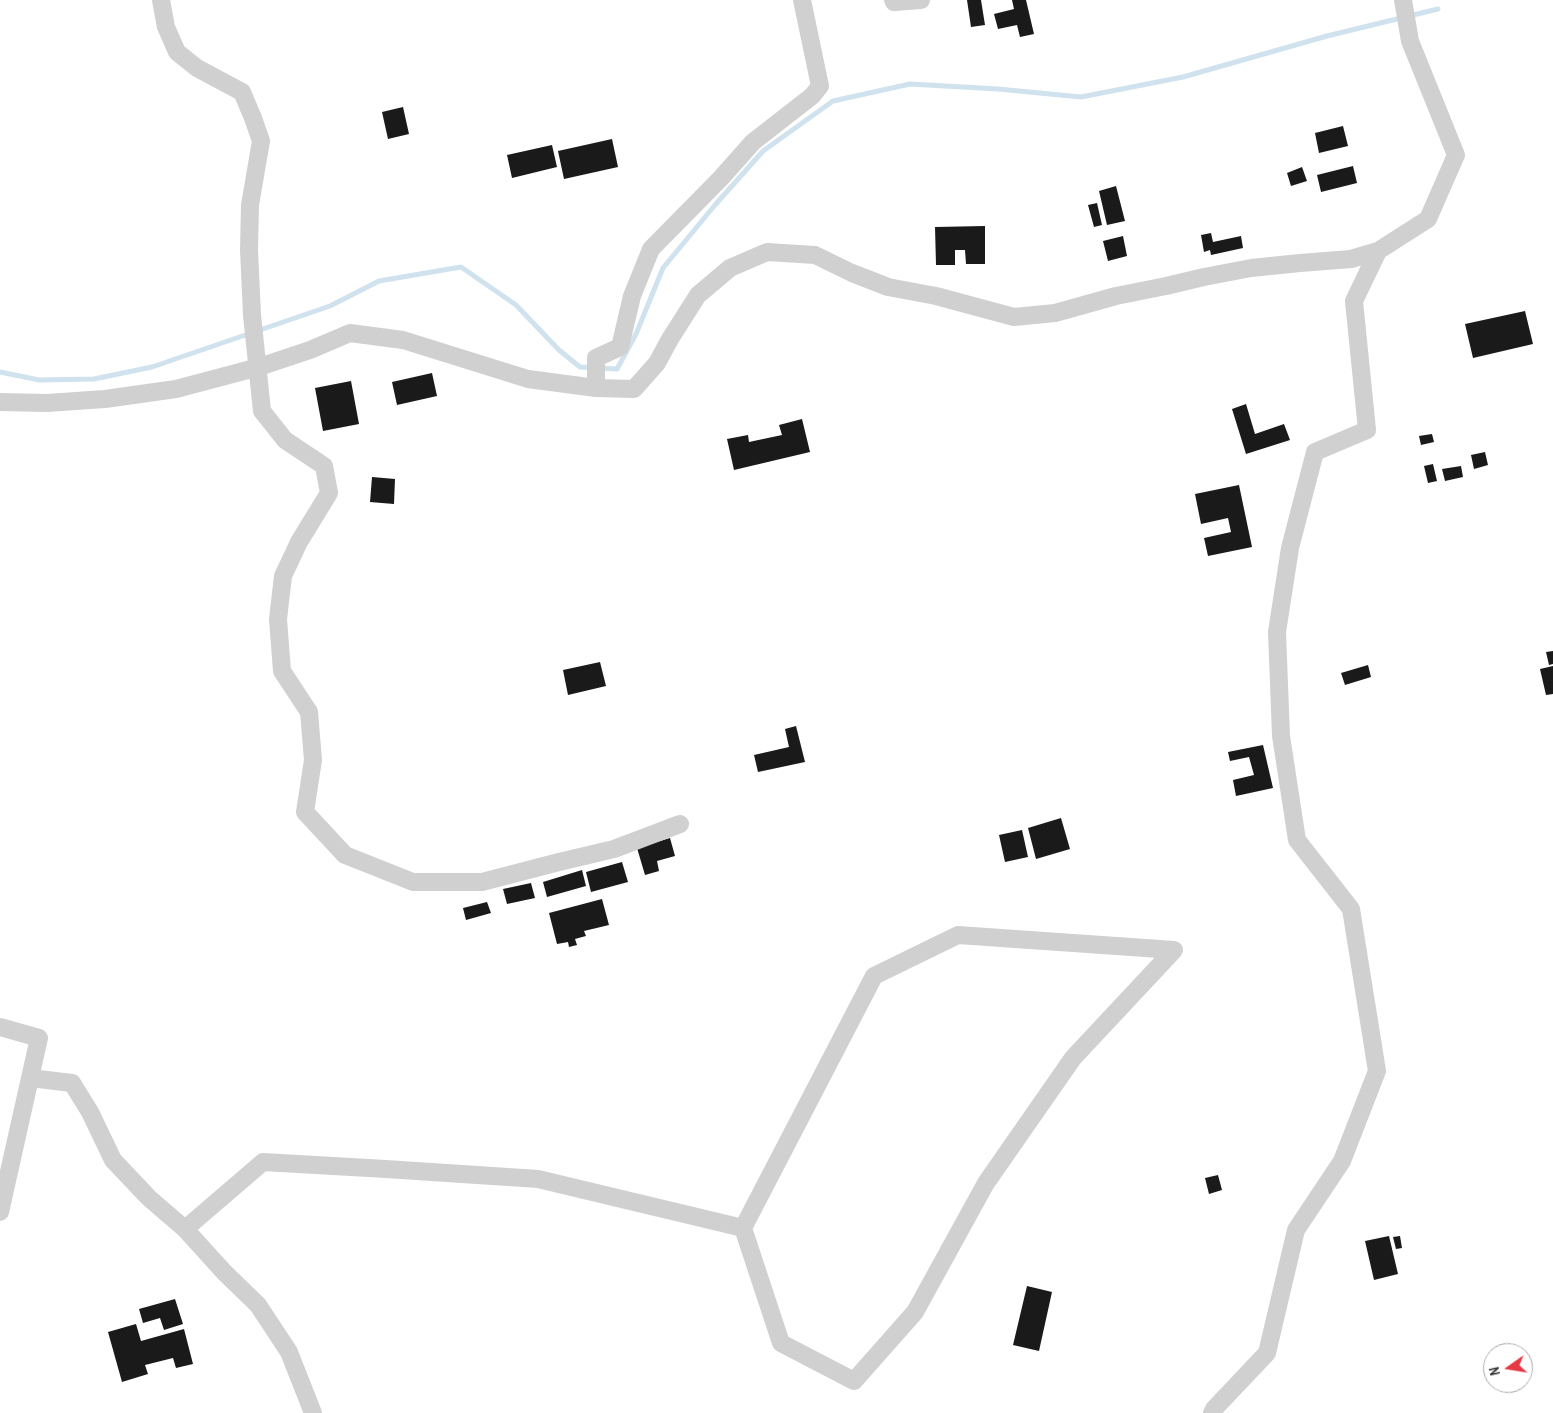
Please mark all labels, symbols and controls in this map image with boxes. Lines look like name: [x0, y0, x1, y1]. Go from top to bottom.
north arrow: [1483, 1343, 1533, 1393]
text: N: [1485, 1365, 1504, 1377]

